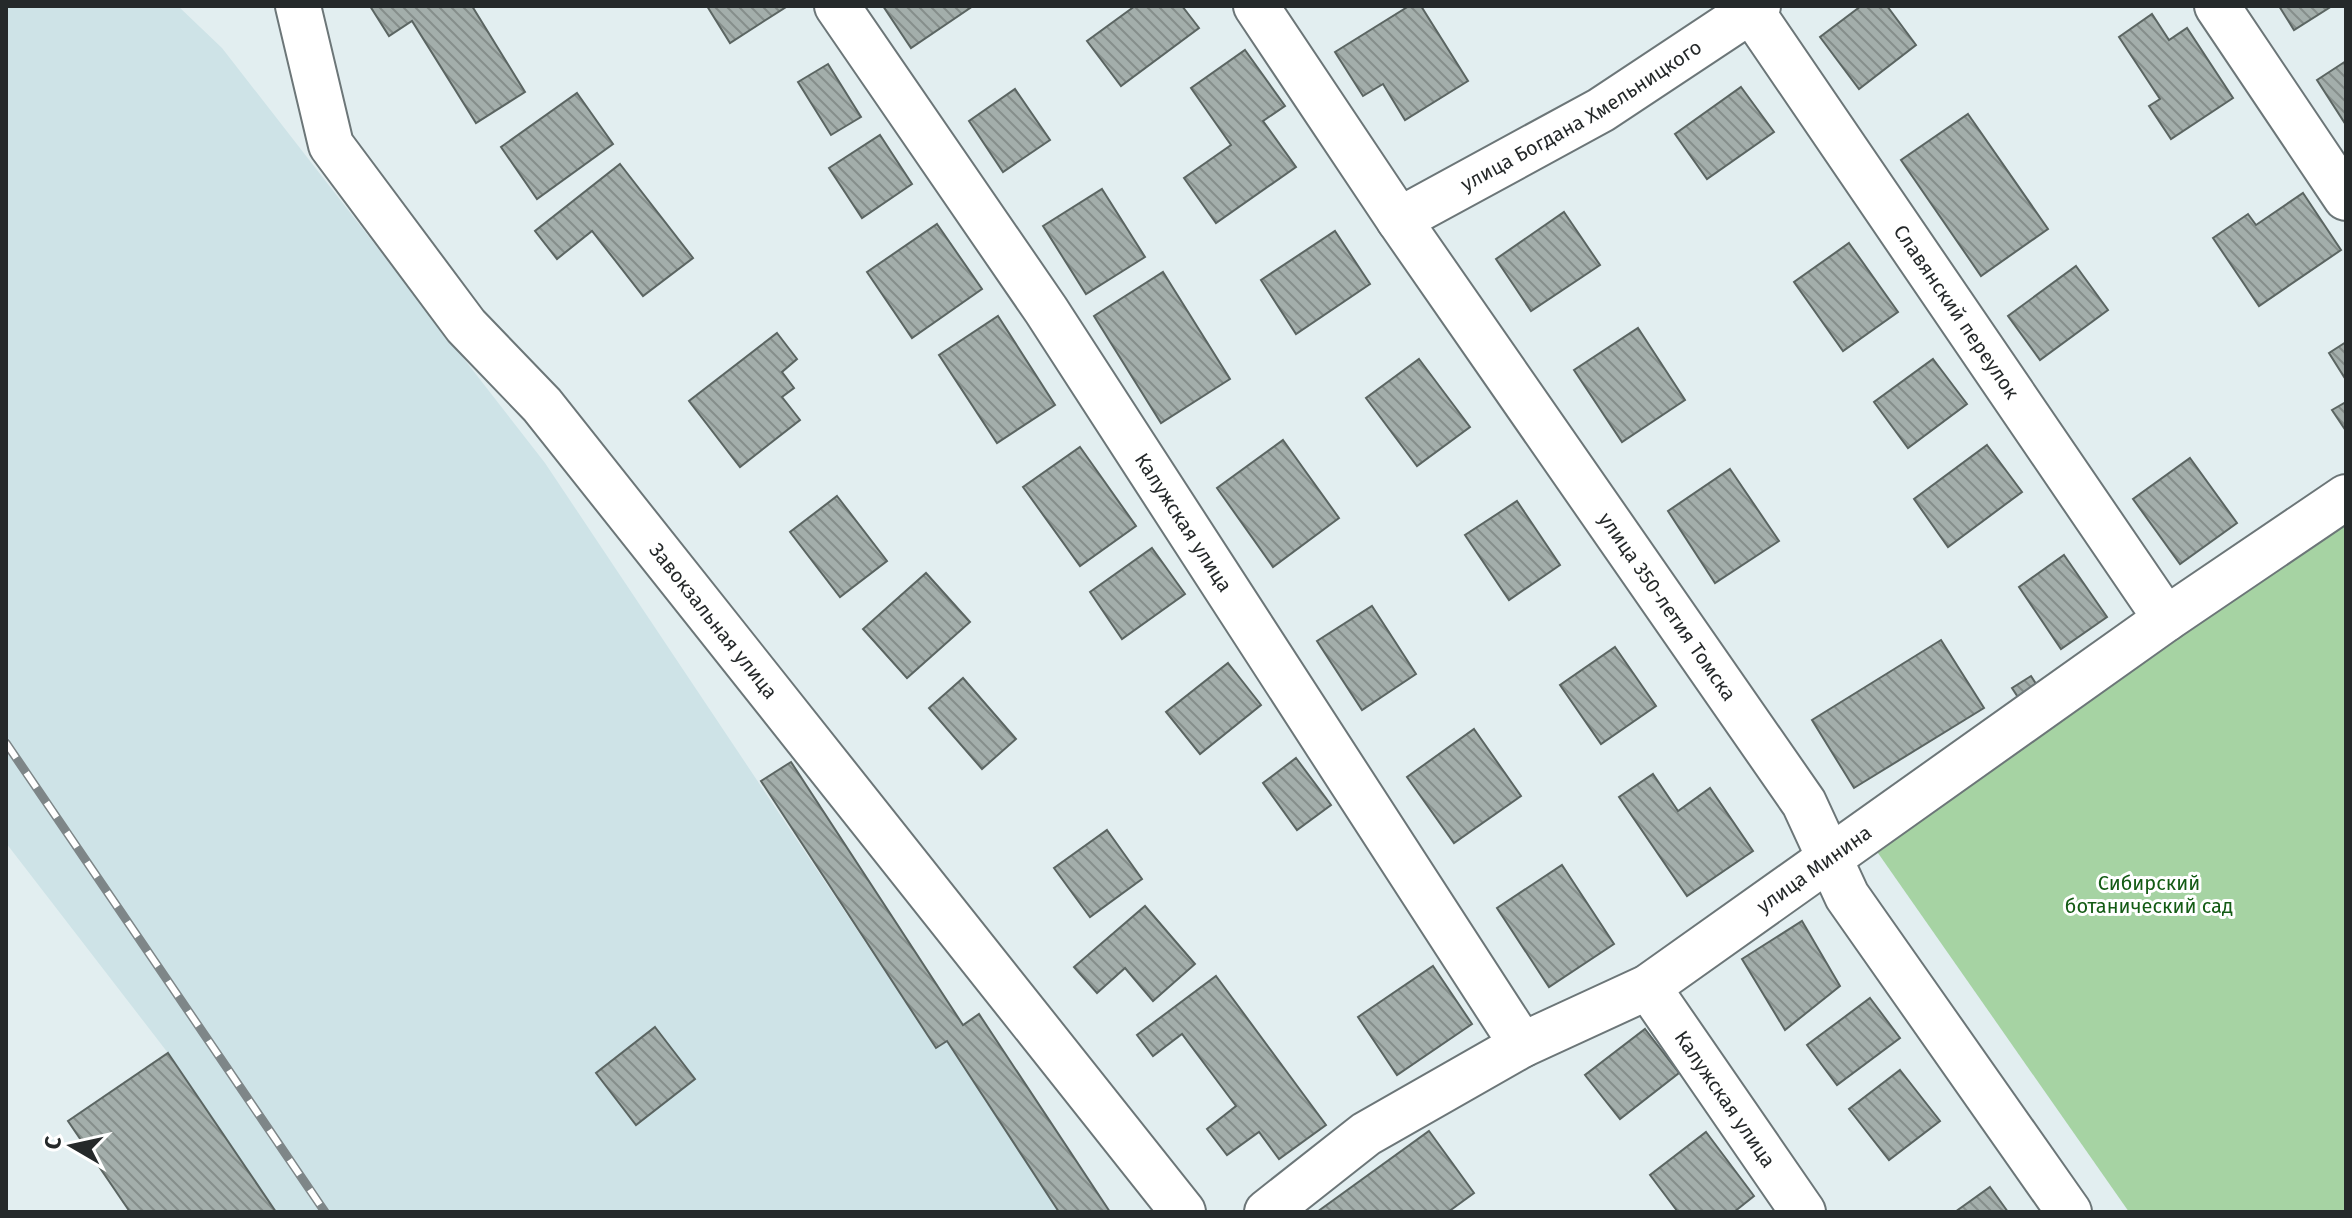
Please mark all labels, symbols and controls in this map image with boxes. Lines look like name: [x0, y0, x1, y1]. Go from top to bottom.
street label: улица Богдана Хмельницкого: [1456, 35, 1706, 196]
street label: Славянский переулок: [1889, 220, 2025, 404]
street label: Калужская улица: [1130, 448, 1237, 596]
street label: улица 350-летия Томска: [1594, 508, 1741, 705]
street label: Завокзальная улица: [644, 538, 783, 704]
street label: улица Минина: [1752, 820, 1876, 918]
park label: Сибирский ботанический сад: [2065, 871, 2233, 918]
street label: Калужская улица: [1670, 1026, 1781, 1172]
north arrow: [32, 1106, 112, 1186]
text: С: [38, 1134, 67, 1151]

